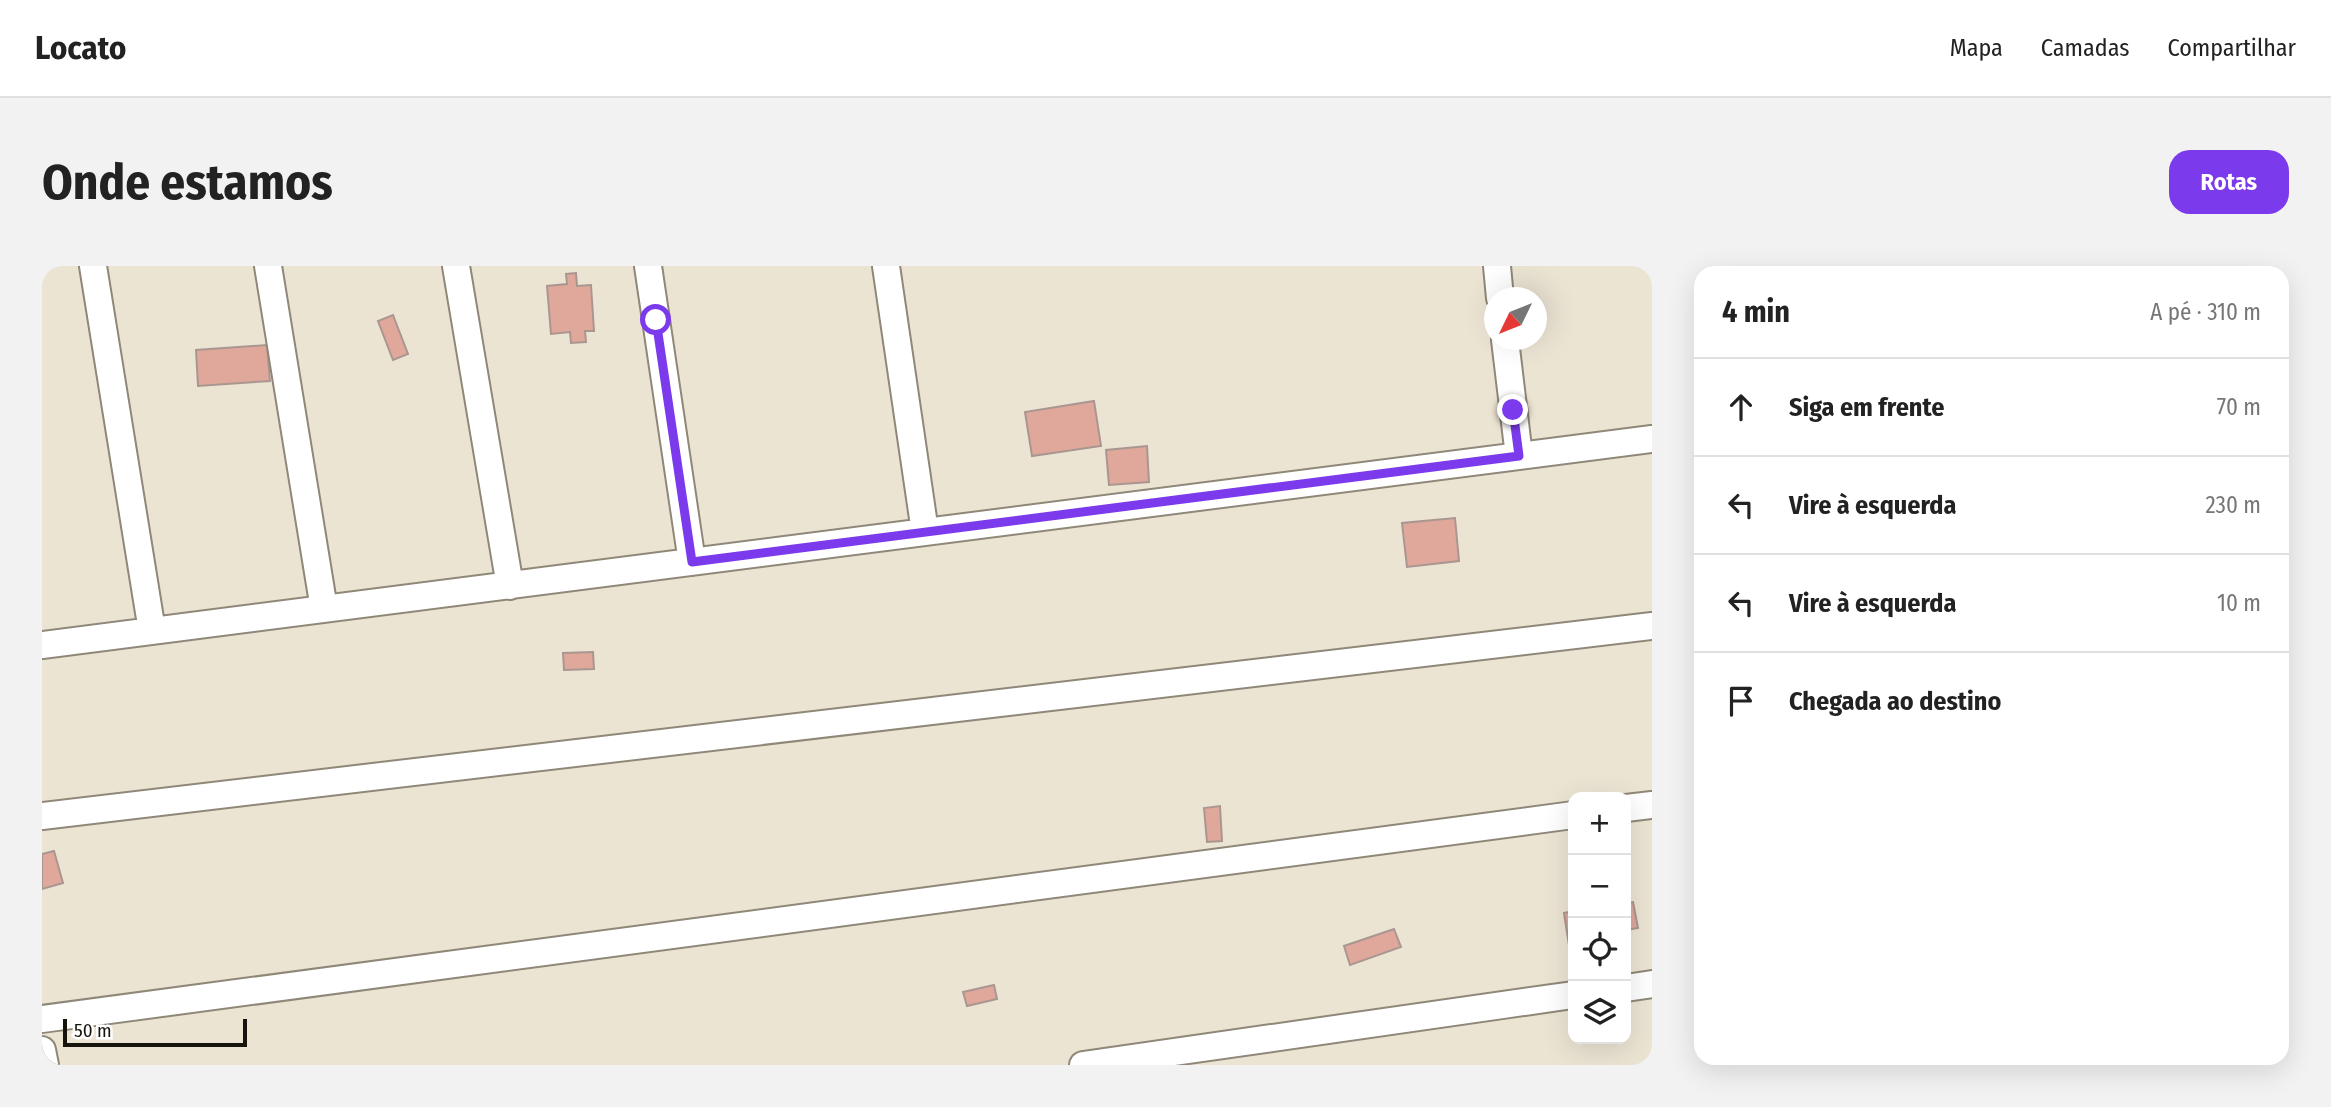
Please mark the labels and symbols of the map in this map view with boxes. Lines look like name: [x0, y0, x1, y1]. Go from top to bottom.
north arrow: [1484, 287, 1547, 350]
route start: [640, 304, 671, 335]
route end: [1497, 394, 1528, 425]
scale bar: [63, 1016, 247, 1048]

